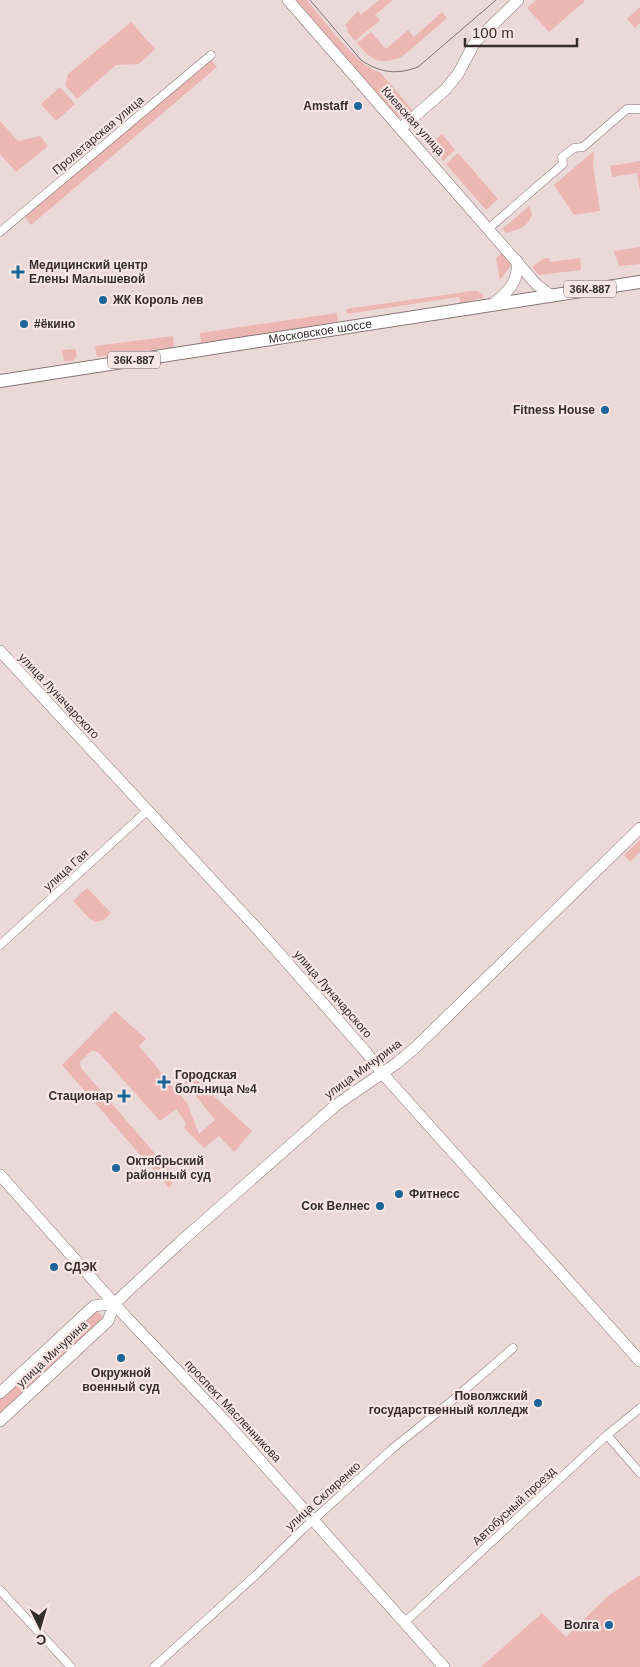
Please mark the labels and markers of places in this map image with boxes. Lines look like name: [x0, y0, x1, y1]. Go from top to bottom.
place label: Amstaff: [303, 99, 349, 113]
marker: Amstaff: [352, 100, 364, 112]
place label: Медицинский центр Елены Малышевой: [29, 258, 148, 286]
marker: Медицинский центр Елены Малышевой: [11, 265, 25, 279]
place label: ЖК Король лев: [112, 293, 203, 307]
marker: ЖК Король лев: [97, 294, 109, 306]
place label: #ёкино: [34, 317, 75, 331]
marker: #ёкино: [18, 318, 30, 330]
place label: Fitness House: [513, 403, 595, 417]
marker: Fitness House: [599, 404, 611, 416]
place label: Городская больница №4: [175, 1068, 257, 1096]
marker: Городская больница №4: [157, 1075, 171, 1089]
place label: Стационар: [48, 1089, 113, 1103]
marker: Стационар: [117, 1089, 131, 1103]
place label: Октябрьский районный суд: [126, 1154, 211, 1182]
marker: Октябрьский районный суд: [110, 1162, 122, 1174]
place label: Фитнесс: [409, 1187, 460, 1201]
marker: Фитнесс: [393, 1188, 405, 1200]
place label: Сок Велнес: [301, 1199, 370, 1213]
marker: Сок Велнес: [374, 1200, 386, 1212]
place label: СДЭК: [64, 1260, 98, 1274]
marker: СДЭК: [48, 1261, 60, 1273]
marker: Окружной военный суд: [115, 1352, 127, 1364]
place label: Окружной военный суд: [82, 1366, 160, 1394]
place label: Поволжский государственный колледж: [369, 1389, 528, 1417]
marker: Поволжский государственный колледж: [532, 1397, 544, 1409]
place label: Волга: [564, 1618, 599, 1632]
marker: Волга: [603, 1619, 615, 1631]

